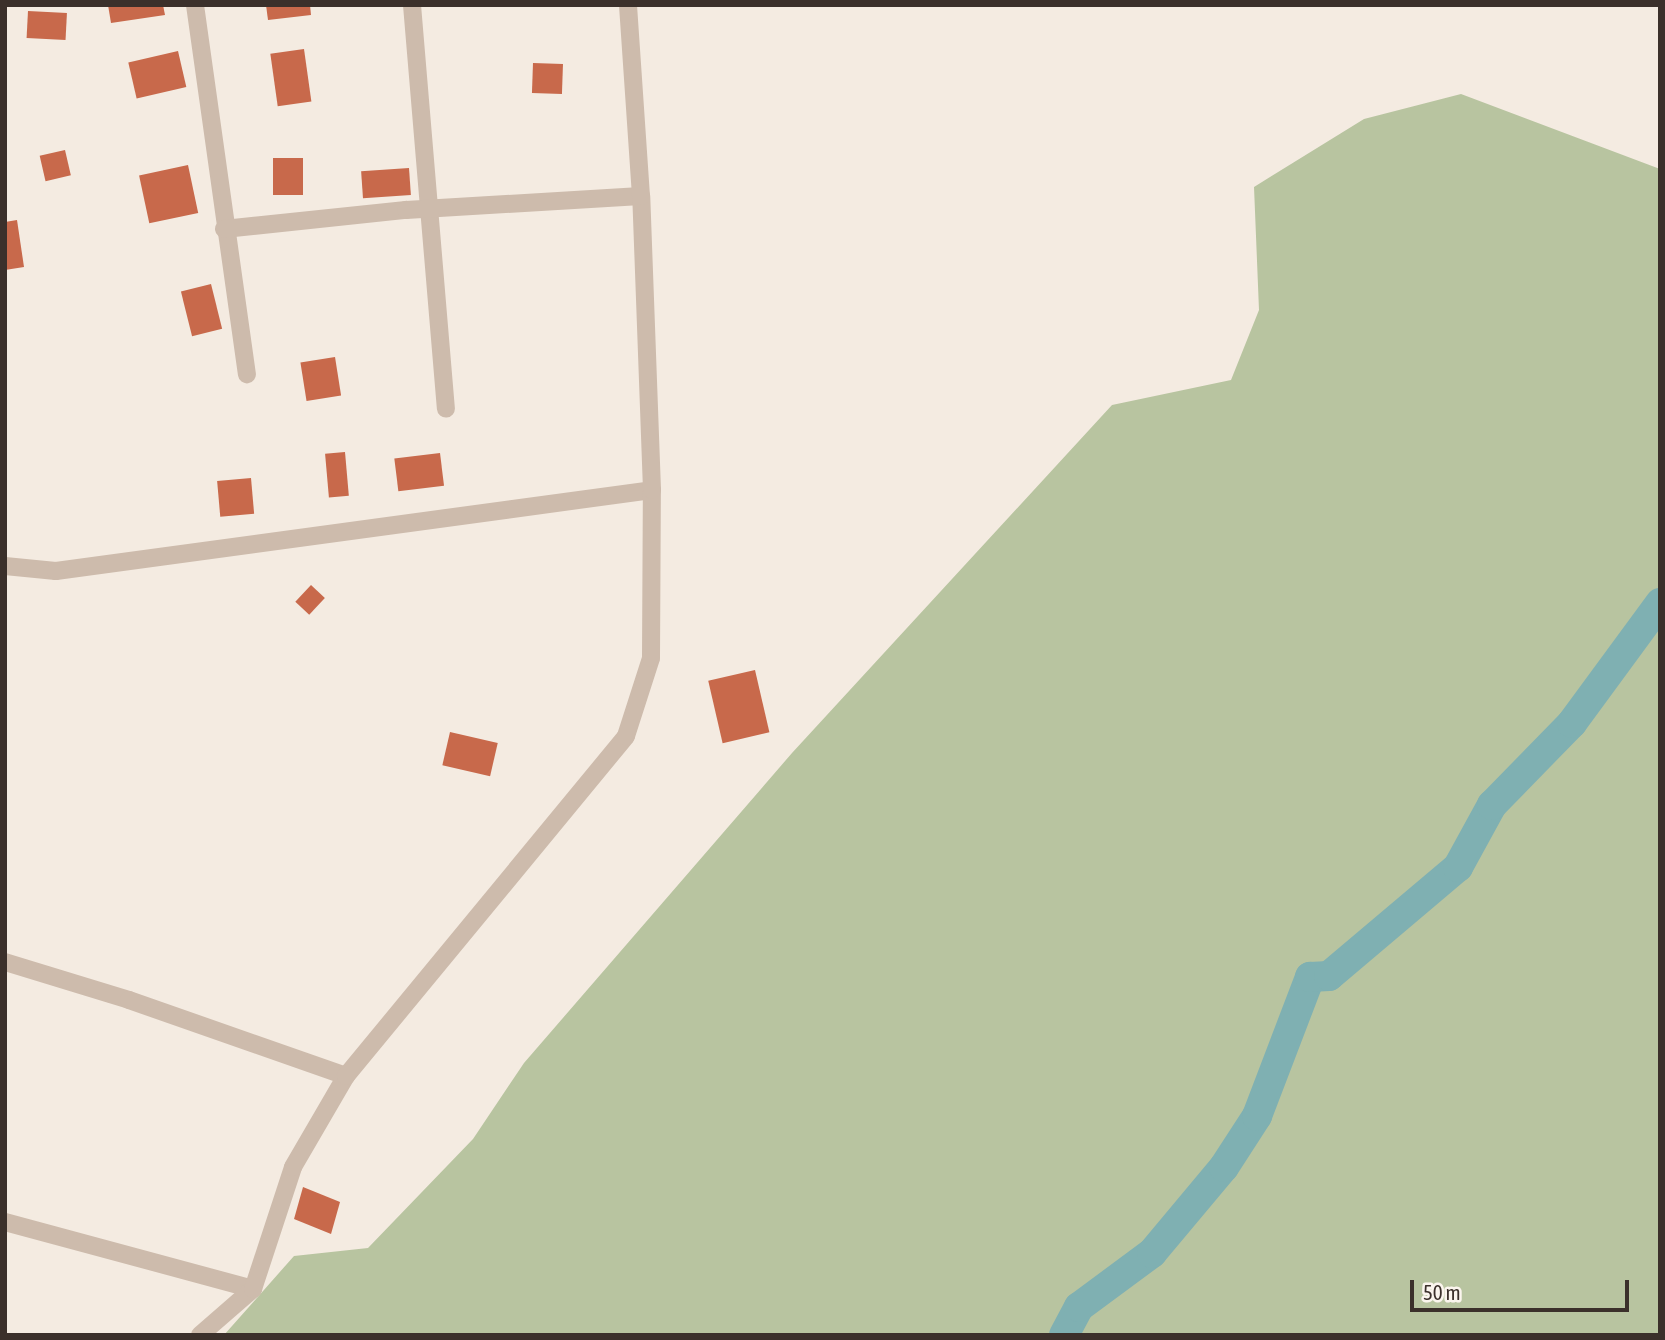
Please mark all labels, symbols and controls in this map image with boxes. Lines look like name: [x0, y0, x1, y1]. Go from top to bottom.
scale bar: [1413, 1266, 1632, 1310]
text: 50 m: [1423, 1280, 1461, 1304]

